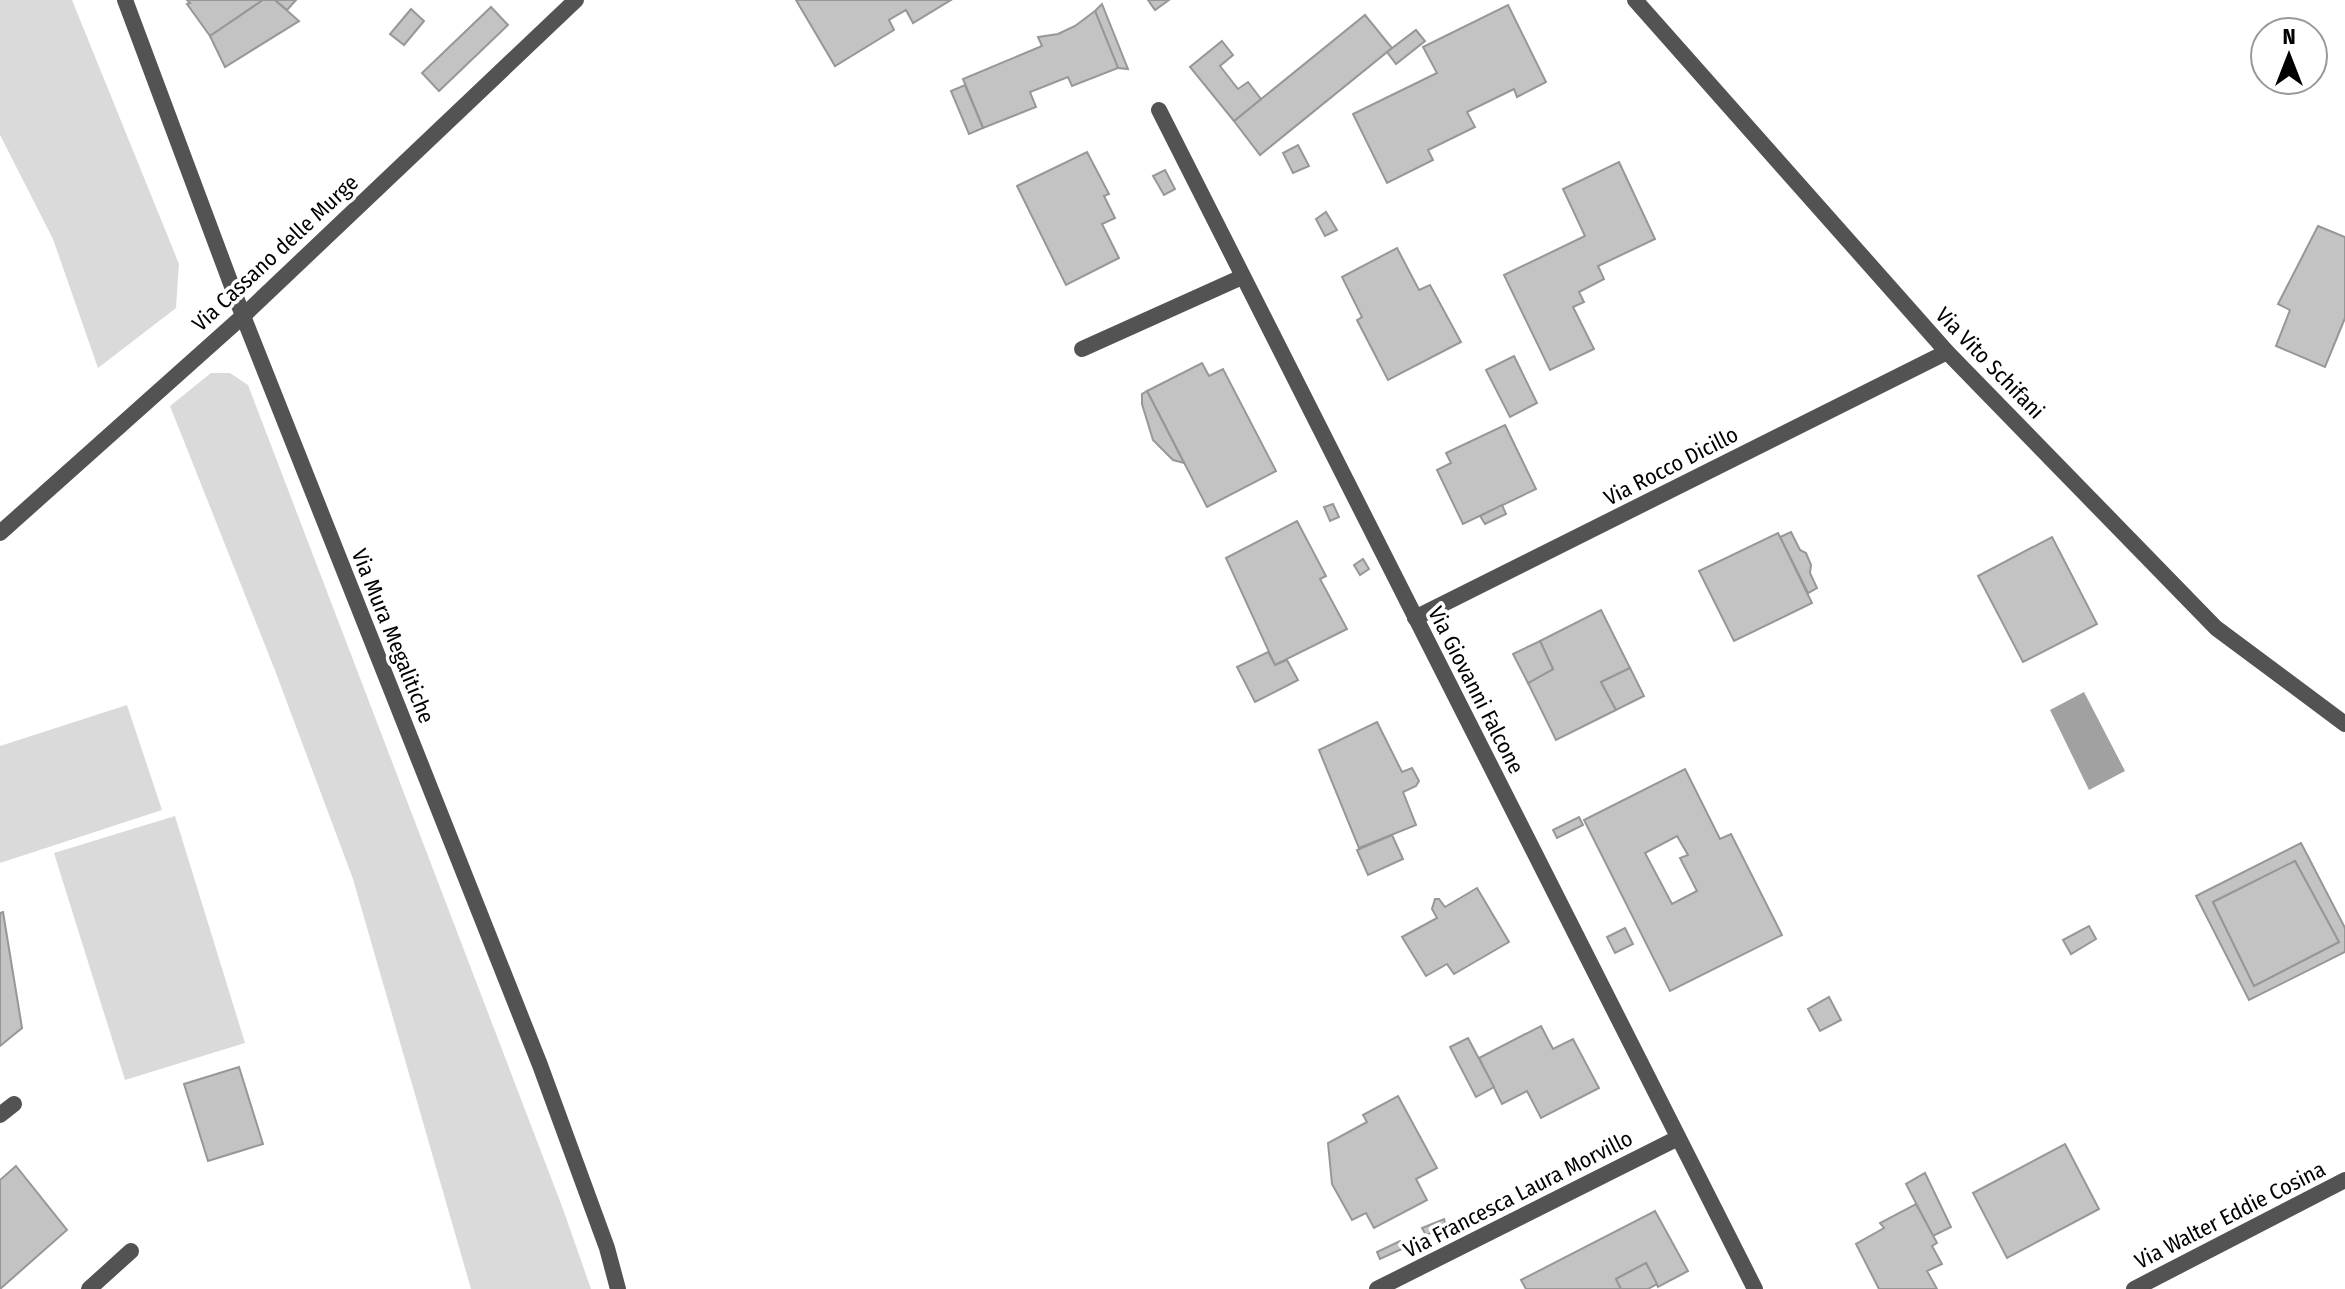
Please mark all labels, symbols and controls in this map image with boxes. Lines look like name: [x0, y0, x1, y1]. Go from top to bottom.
north arrow: [2249, 16, 2329, 96]
text: N: [2282, 23, 2296, 50]
street label: Via Cassano delle Murge: [186, 169, 364, 337]
street label: Via Vito Schifani: [1930, 302, 2050, 424]
street label: Via Rocco Dicillo: [1599, 421, 1743, 511]
street label: Via Mura Megalitiche: [346, 545, 440, 727]
street label: Via Giovanni Falcone: [1422, 602, 1530, 778]
street label: Via Francesca Laura Morvillo: [1399, 1124, 1637, 1264]
street label: Via Walter Eddie Cosina: [2130, 1155, 2330, 1275]

